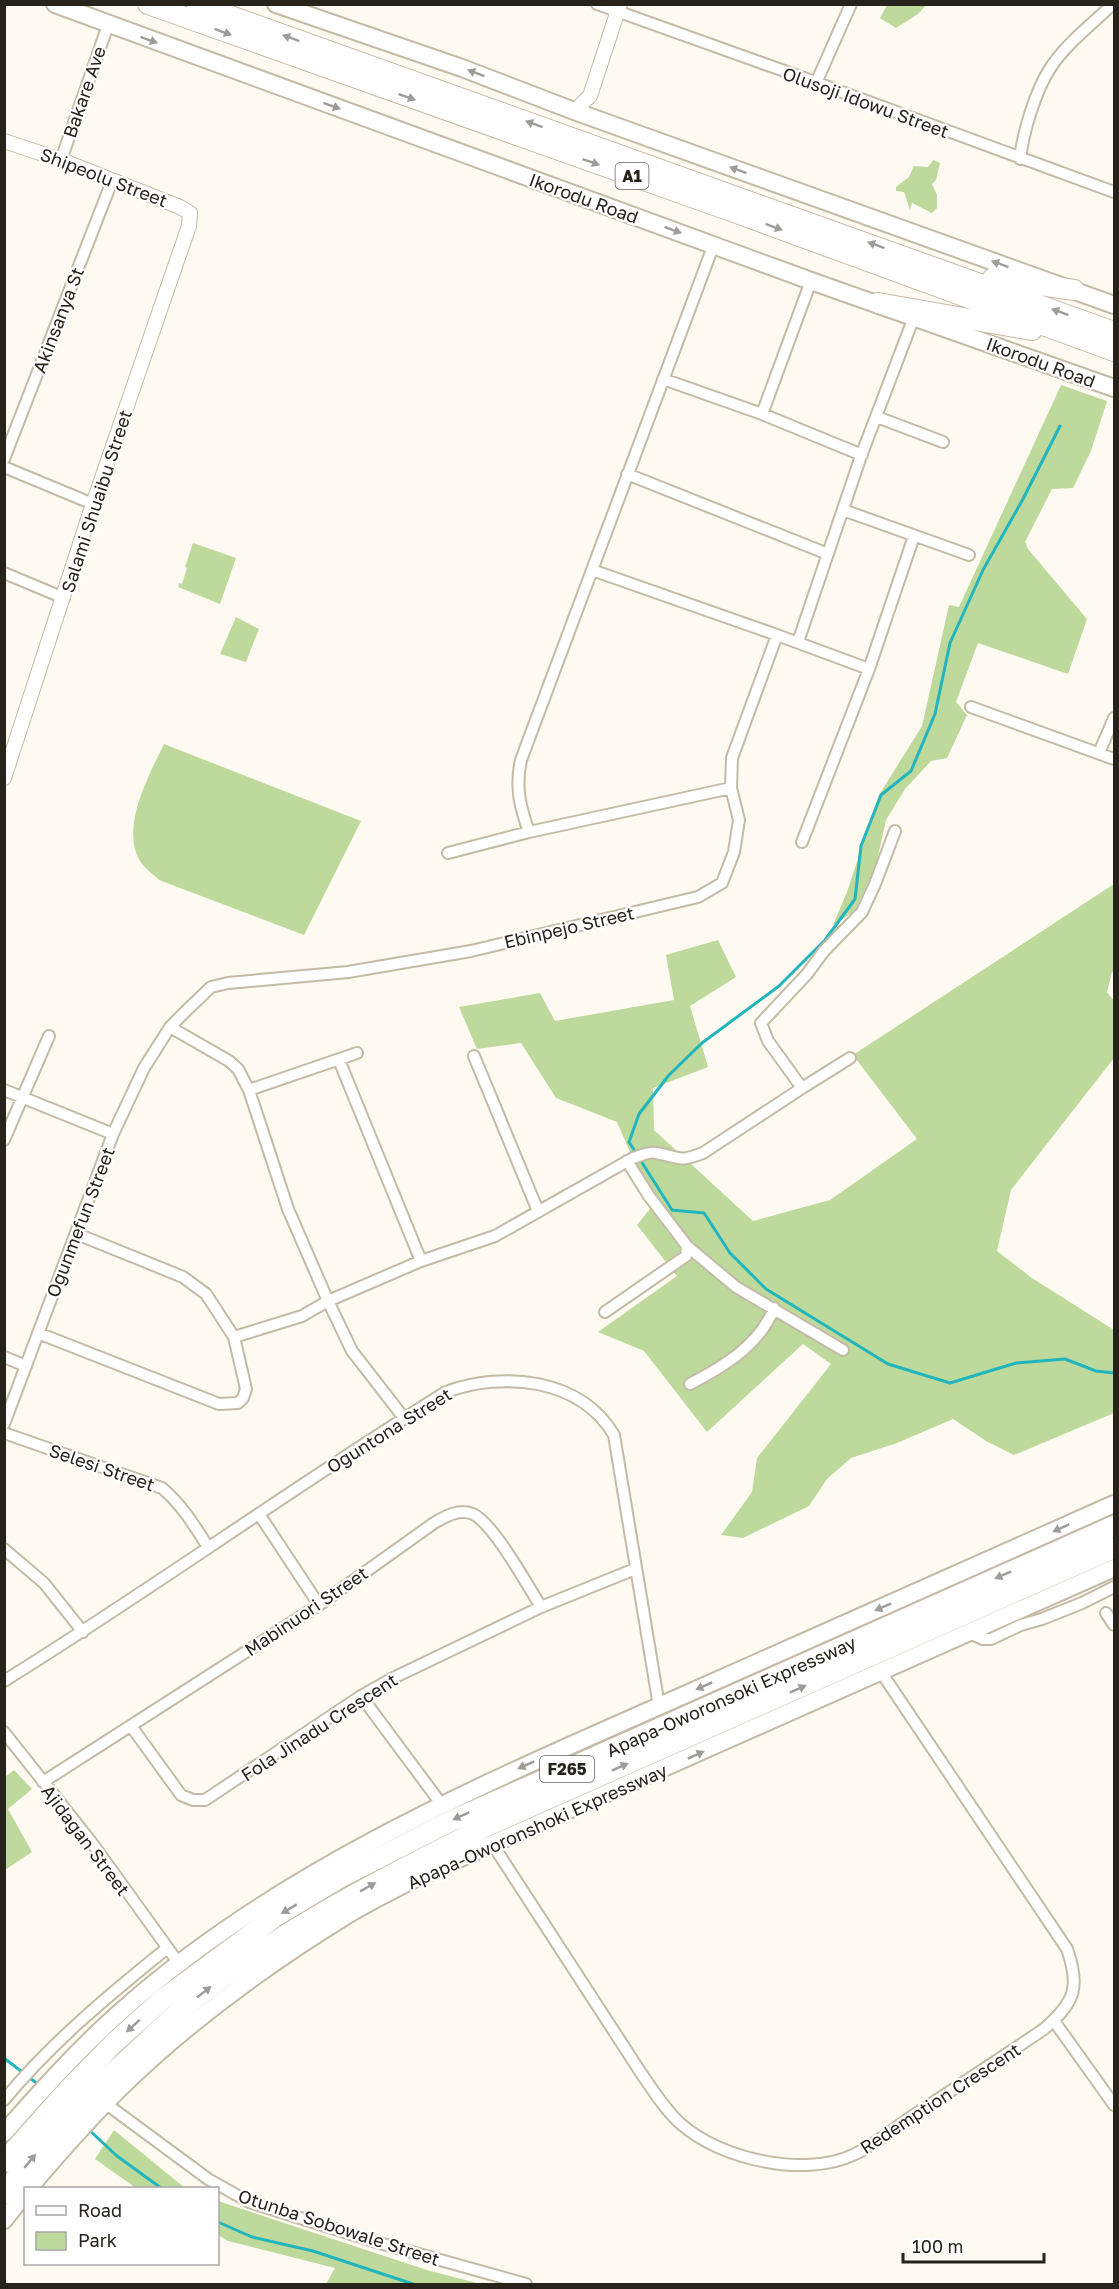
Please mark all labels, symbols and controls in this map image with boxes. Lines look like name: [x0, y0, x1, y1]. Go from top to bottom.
one-way arrow: [214, 27, 232, 37]
one-way arrow: [282, 32, 300, 42]
one-way arrow: [140, 35, 158, 45]
street label: Bakare Ave: [58, 43, 110, 141]
street label: Olusoji Idowu Street: [780, 62, 952, 142]
one-way arrow: [467, 68, 485, 77]
one-way arrow: [398, 92, 416, 102]
one-way arrow: [323, 102, 341, 111]
one-way arrow: [525, 119, 543, 129]
street label: Shipeolu Street: [37, 143, 171, 211]
one-way arrow: [582, 157, 600, 167]
road number: A1: [616, 163, 648, 189]
one-way arrow: [729, 164, 747, 174]
street label: Ikorodu Road: [526, 168, 642, 228]
one-way arrow: [765, 223, 783, 232]
one-way arrow: [664, 226, 682, 236]
one-way arrow: [867, 240, 885, 250]
one-way arrow: [991, 259, 1009, 268]
street label: Akinsanya St: [28, 264, 88, 376]
one-way arrow: [1050, 306, 1068, 316]
street label: Ikorodu Road: [983, 332, 1099, 392]
street label: Salami Shuaibu Street: [56, 407, 136, 595]
street label: Ebinpejo Street: [502, 901, 636, 953]
street label: Ogunmefun Street: [41, 1144, 119, 1300]
street label: Oguntona Street: [322, 1383, 456, 1477]
street label: Selesi Street: [46, 1439, 158, 1495]
one-way arrow: [1052, 1524, 1070, 1533]
street label: Mabinuori Street: [240, 1562, 372, 1660]
one-way arrow: [994, 1570, 1012, 1580]
one-way arrow: [873, 1602, 891, 1612]
street label: Apapa-Oworonsoki Expressway: [603, 1631, 859, 1761]
street label: Fola Jinadu Crescent: [237, 1668, 401, 1786]
one-way arrow: [695, 1681, 713, 1691]
one-way arrow: [789, 1683, 807, 1693]
one-way arrow: [688, 1750, 705, 1759]
road number: F265: [540, 1756, 594, 1782]
street label: Apapa-Oworonshoki Expressway: [404, 1759, 670, 1893]
one-way arrow: [517, 1761, 535, 1770]
one-way arrow: [611, 1763, 628, 1772]
street label: Ajidagan Street: [37, 1780, 135, 1900]
one-way arrow: [452, 1812, 469, 1821]
one-way arrow: [360, 1882, 377, 1892]
one-way arrow: [281, 1903, 297, 1914]
one-way arrow: [195, 1986, 211, 1998]
one-way arrow: [126, 2019, 141, 2033]
street label: Redemption Crescent: [856, 2038, 1024, 2158]
one-way arrow: [23, 2153, 36, 2169]
street label: Otunba Sobowale Street: [236, 2184, 442, 2270]
legend: [24, 2187, 219, 2265]
text: Road: [78, 2199, 122, 2221]
scale bar: [903, 2226, 1044, 2264]
text: Park: [78, 2229, 117, 2251]
text: 100 m: [912, 2235, 963, 2257]

